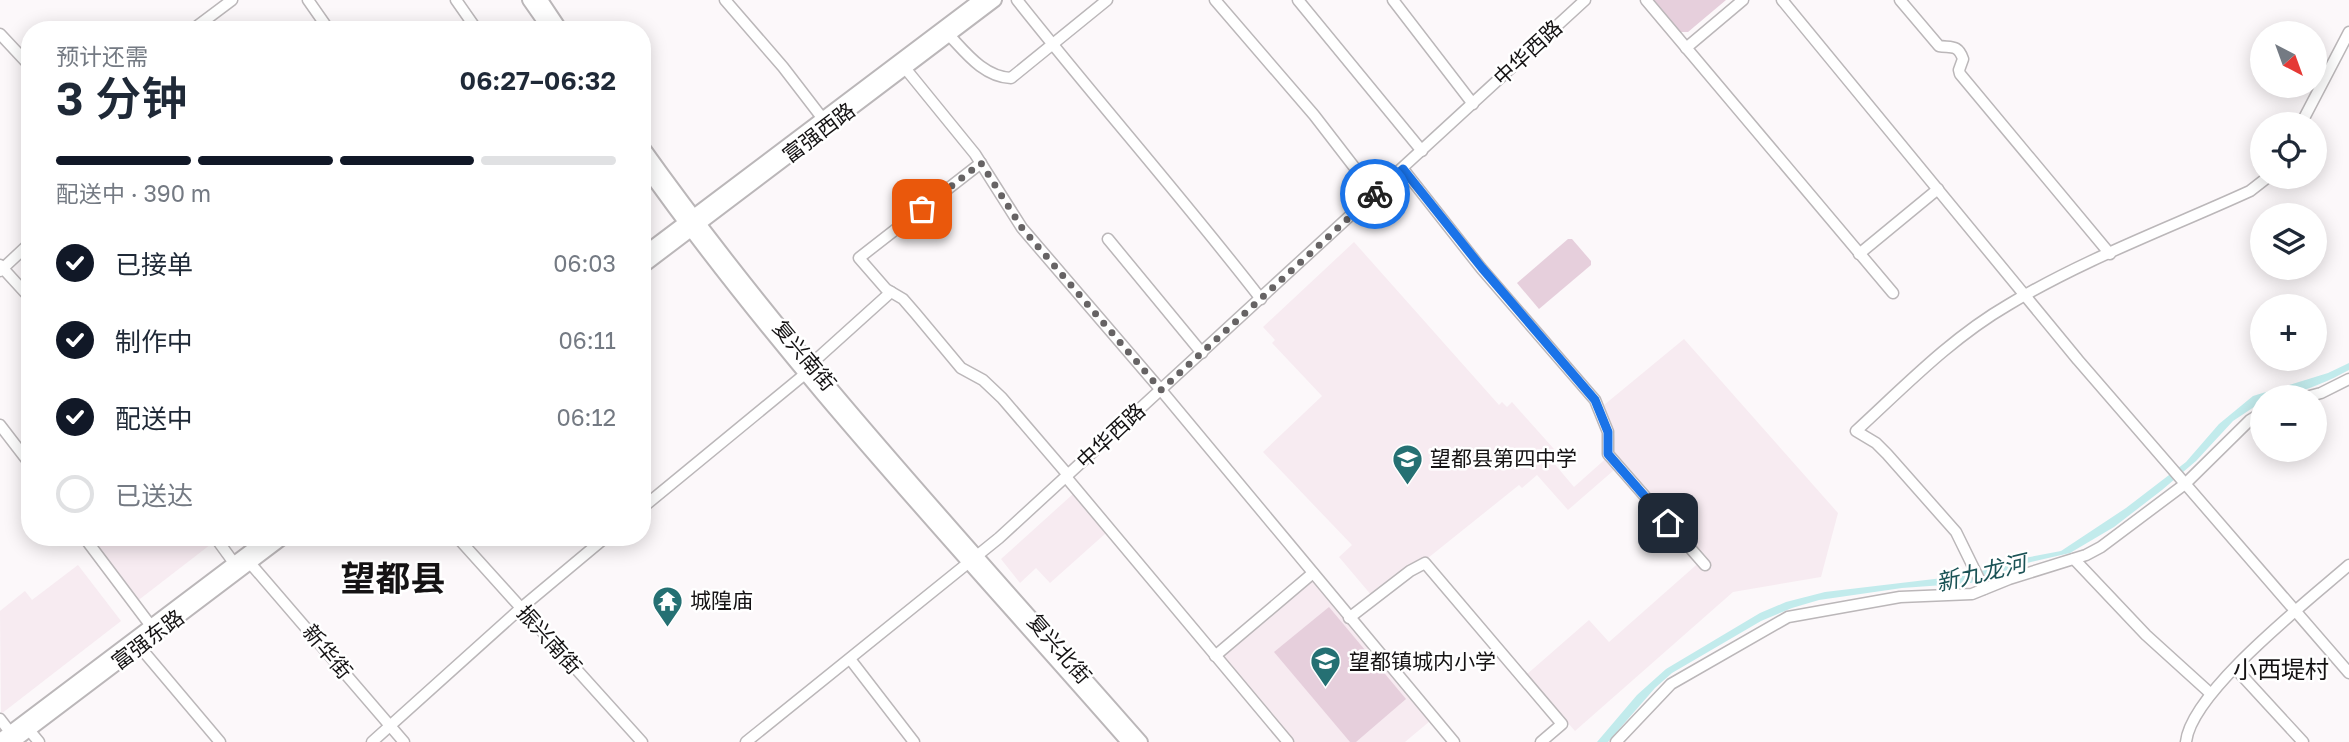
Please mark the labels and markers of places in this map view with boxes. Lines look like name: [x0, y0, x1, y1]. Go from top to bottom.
pin: [892, 179, 952, 239]
school or university icon: 望都县第四中学: [1390, 442, 1424, 486]
place label: 望都县第四中学: [1430, 445, 1577, 471]
pin: [1638, 493, 1698, 553]
temple icon: 城隍庙: [650, 584, 684, 628]
place label: 城隍庙: [690, 587, 753, 613]
school or university icon: 望都镇城内小学: [1309, 645, 1343, 689]
place label: 望都镇城内小学: [1349, 648, 1496, 674]

